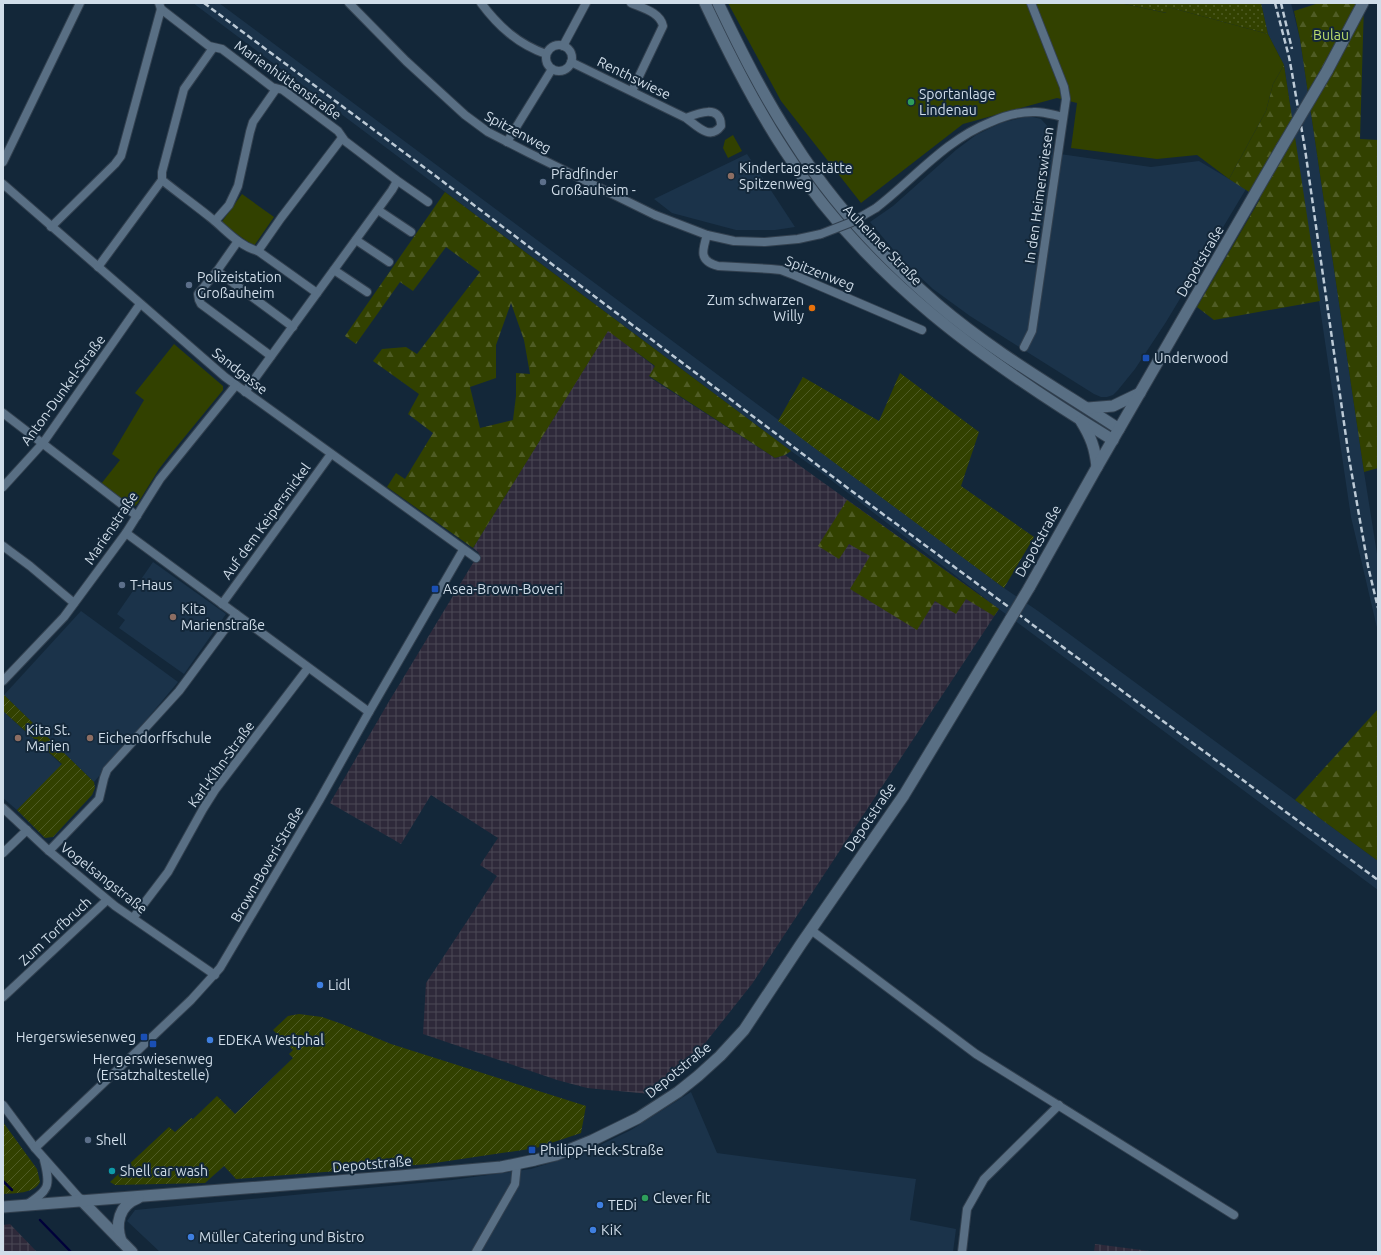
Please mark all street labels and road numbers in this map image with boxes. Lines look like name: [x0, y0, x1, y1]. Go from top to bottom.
street label: Marienhüttenstraße: [232, 37, 344, 123]
street label: Renthswiese: [595, 53, 673, 103]
street label: Spitzenweg: [482, 108, 554, 156]
street label: In den Heimerswiesen: [1021, 126, 1057, 264]
street label: Auheimer Straße: [840, 201, 926, 289]
street label: Depotstraße: [1173, 222, 1227, 300]
street label: Spitzenweg: [783, 252, 857, 294]
street label: Anton-Dunkel-Straße: [18, 332, 108, 448]
street label: Sandgasse: [209, 344, 271, 398]
street label: Auf dem Keipersnickel: [218, 460, 314, 582]
street label: Marienstraße: [81, 489, 141, 567]
street label: Depotstraße: [1012, 502, 1064, 580]
street label: Karl-Kihn-Straße: [184, 718, 258, 810]
street label: Depotstraße: [841, 779, 899, 855]
street label: Brown-Boveri-Straße: [227, 803, 307, 925]
street label: Vogelsangstraße: [57, 839, 151, 917]
street label: Zum Torfbruch: [16, 893, 94, 969]
street label: Depotstraße: [642, 1039, 714, 1101]
street label: Depotstraße: [332, 1153, 412, 1175]

